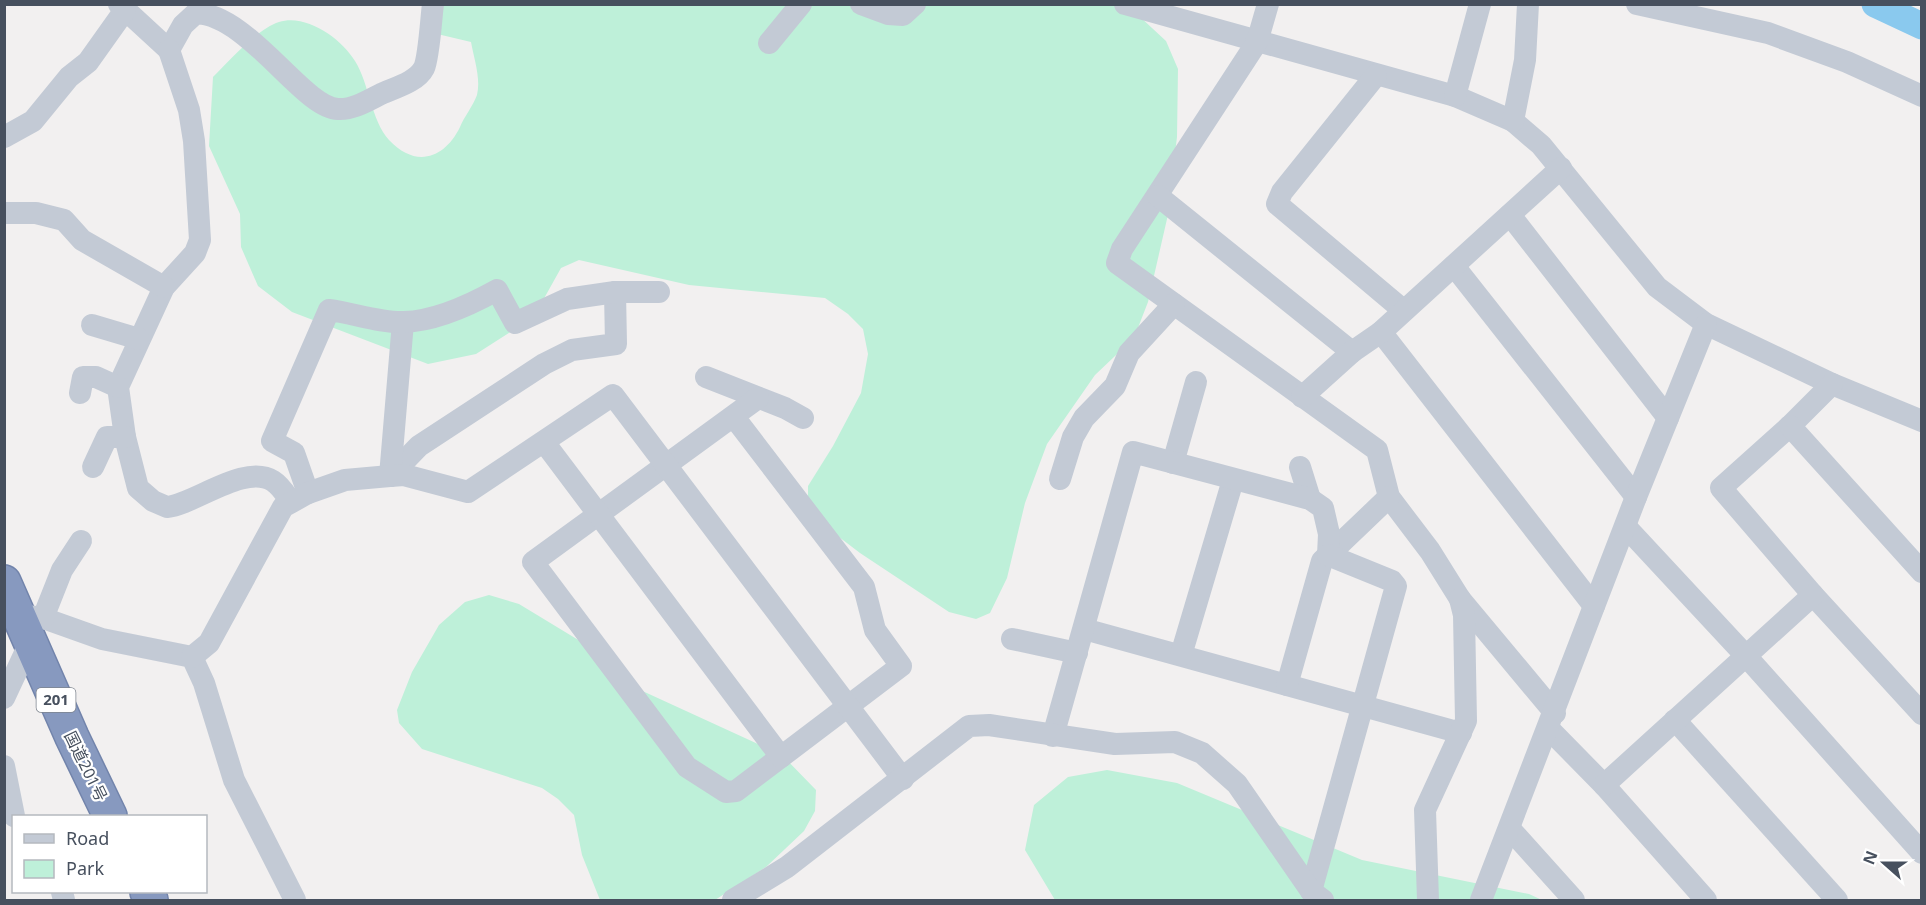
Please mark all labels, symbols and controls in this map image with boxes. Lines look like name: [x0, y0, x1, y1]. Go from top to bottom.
road number: 201: [36, 688, 76, 712]
street label: 国道201号: [60, 727, 112, 805]
legend: [12, 815, 207, 893]
text: Road: [66, 826, 109, 850]
north arrow: [1854, 833, 1914, 893]
text: N: [1857, 848, 1883, 868]
text: Park: [66, 856, 104, 880]

